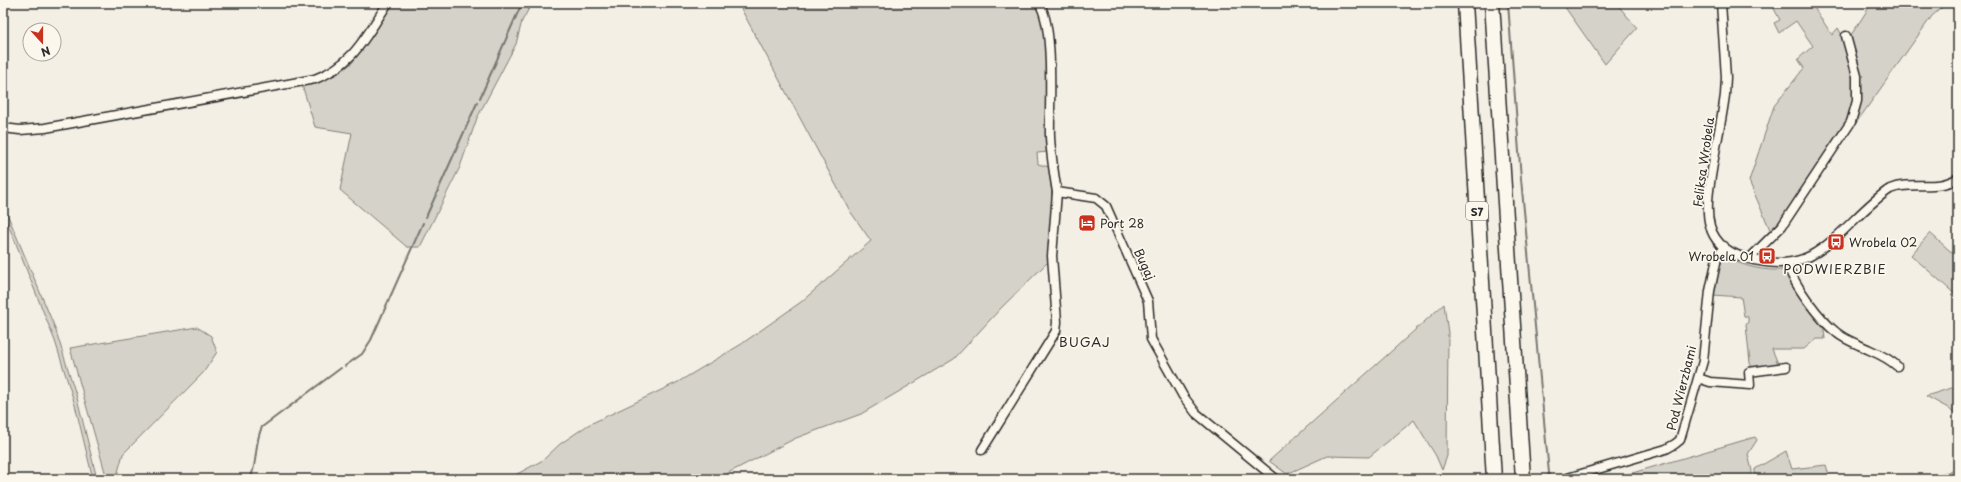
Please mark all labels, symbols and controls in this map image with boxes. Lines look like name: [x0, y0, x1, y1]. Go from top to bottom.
north arrow: [22, 22, 62, 62]
text: N: [38, 42, 53, 61]
street label: Feliksa Wrobela: [1688, 115, 1718, 208]
road number: S7: [1466, 202, 1488, 220]
hotel icon: Port 28: [1077, 213, 1097, 233]
place label: Port 28: [1100, 214, 1144, 232]
bus stop icon: Wrobela 02: [1826, 232, 1846, 252]
place label: Wrobela 02: [1849, 233, 1917, 251]
street label: Bugaj: [1130, 245, 1160, 283]
bus stop icon: Wrobela 01: [1757, 246, 1777, 266]
place label: Wrobela 01: [1688, 247, 1754, 265]
district label: PODWIERZBIE: [1783, 259, 1887, 278]
district label: BUGAJ: [1059, 332, 1111, 351]
street label: Pod Wierzbami: [1662, 344, 1700, 432]

